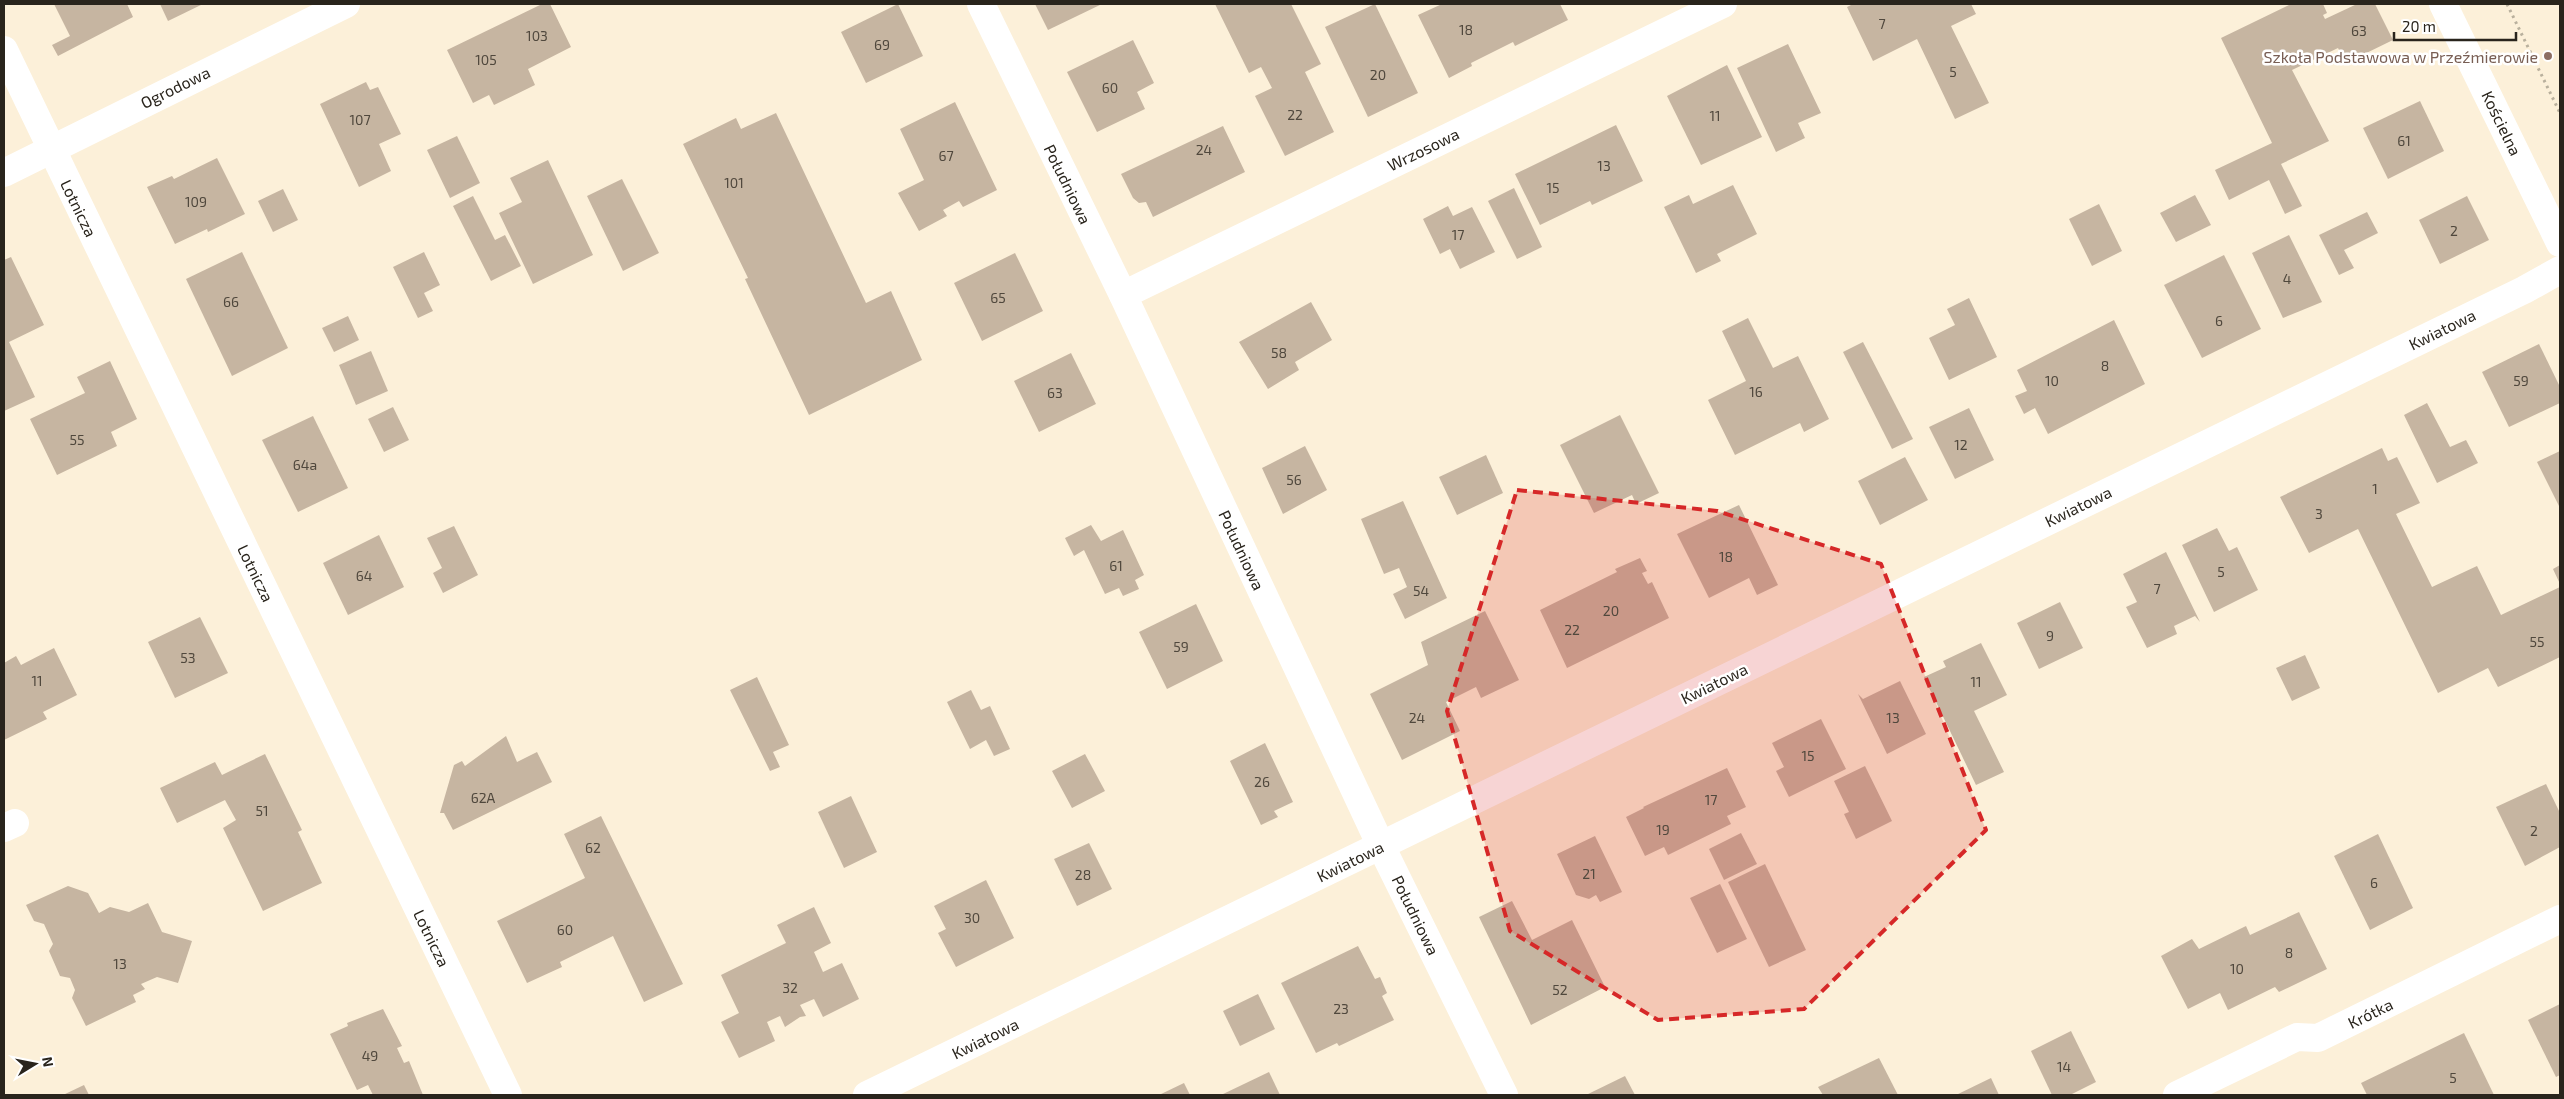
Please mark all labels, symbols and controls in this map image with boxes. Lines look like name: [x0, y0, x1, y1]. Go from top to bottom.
scale bar: [2394, 10, 2516, 42]
house number: 7: [1878, 15, 1886, 32]
text: 20 m: [2402, 17, 2436, 35]
house number: 18: [1459, 21, 1473, 38]
house number: 63: [2351, 22, 2367, 39]
house number: 103: [526, 27, 548, 44]
house number: 69: [874, 36, 890, 53]
place label: Szkoła Podstawowa w Przeźmierowie: [2264, 47, 2538, 66]
marker: Szkoła Podstawowa w Przeźmierowie: [2542, 50, 2554, 62]
house number: 105: [475, 51, 497, 68]
street label: Ogrodowa: [137, 62, 213, 112]
house number: 5: [1949, 63, 1957, 80]
house number: 20: [1370, 66, 1386, 83]
house number: 60: [1102, 79, 1118, 96]
street label: Kościelna: [2478, 88, 2526, 158]
house number: 22: [1287, 106, 1303, 123]
house number: 11: [1709, 107, 1721, 124]
house number: 107: [349, 111, 371, 128]
street label: Wrzosowa: [1384, 123, 1462, 175]
house number: 61: [2397, 132, 2411, 149]
street label: Południowa: [1041, 141, 1095, 227]
house number: 24: [1196, 141, 1212, 158]
house number: 67: [938, 147, 954, 164]
house number: 13: [1597, 157, 1611, 174]
house number: 101: [724, 174, 744, 191]
street label: Lotnicza: [57, 176, 101, 240]
house number: 15: [1546, 179, 1560, 196]
house number: 109: [185, 193, 207, 210]
house number: 2: [2450, 222, 2458, 239]
house number: 17: [1452, 226, 1464, 243]
house number: 4: [2283, 270, 2291, 287]
house number: 65: [990, 289, 1006, 306]
house number: 66: [223, 293, 239, 310]
street label: Kwiatowa: [2405, 305, 2479, 353]
house number: 6: [2215, 312, 2223, 329]
house number: 58: [1271, 344, 1287, 361]
house number: 8: [2101, 357, 2109, 374]
house number: 10: [2045, 372, 2059, 389]
house number: 59: [2513, 372, 2529, 389]
house number: 16: [1749, 383, 1763, 400]
house number: 63: [1047, 384, 1063, 401]
house number: 55: [69, 431, 85, 448]
house number: 12: [1954, 436, 1968, 453]
house number: 64a: [293, 456, 317, 473]
house number: 56: [1286, 471, 1302, 488]
house number: 1: [2372, 480, 2378, 497]
street label: Kwiatowa: [2041, 482, 2115, 530]
house number: 3: [2315, 505, 2323, 522]
street label: Południowa: [1215, 507, 1269, 593]
street label: Lotnicza: [234, 541, 278, 605]
house number: 18: [1719, 548, 1733, 565]
house number: 61: [1109, 557, 1123, 574]
house number: 5: [2217, 563, 2225, 580]
house number: 64: [356, 567, 372, 584]
house number: 7: [2153, 580, 2161, 597]
house number: 54: [1413, 582, 1429, 599]
house number: 20: [1603, 602, 1619, 619]
house number: 22: [1564, 621, 1580, 638]
house number: 9: [2046, 627, 2054, 644]
house number: 55: [2529, 633, 2545, 650]
house number: 59: [1173, 638, 1189, 655]
house number: 53: [180, 649, 196, 666]
street label: Kwiatowa: [1677, 659, 1751, 707]
house number: 11: [31, 672, 43, 689]
house number: 11: [1970, 673, 1982, 690]
house number: 24: [1409, 709, 1425, 726]
house number: 13: [1886, 709, 1900, 726]
house number: 15: [1801, 747, 1815, 764]
house number: 26: [1254, 773, 1270, 790]
house number: 62A: [471, 789, 496, 806]
house number: 17: [1705, 791, 1717, 808]
house number: 51: [255, 802, 269, 819]
house number: 19: [1656, 821, 1670, 838]
house number: 2: [2530, 822, 2538, 839]
street label: Kwiatowa: [1313, 837, 1387, 885]
house number: 62: [585, 839, 601, 856]
house number: 21: [1582, 865, 1596, 882]
house number: 28: [1075, 866, 1091, 883]
street label: Południowa: [1389, 872, 1443, 958]
house number: 6: [2370, 874, 2378, 891]
street label: Lotnicza: [410, 906, 454, 970]
house number: 30: [964, 909, 980, 926]
house number: 60: [557, 921, 573, 938]
house number: 8: [2285, 944, 2293, 961]
house number: 13: [113, 955, 127, 972]
house number: 10: [2230, 960, 2244, 977]
house number: 32: [782, 979, 798, 996]
house number: 52: [1552, 981, 1568, 998]
street label: Krótka: [2344, 994, 2396, 1032]
house number: 23: [1333, 1000, 1349, 1017]
street label: Kwiatowa: [948, 1014, 1022, 1062]
north arrow: [10, 1039, 60, 1089]
house number: 49: [362, 1047, 378, 1064]
text: N: [39, 1055, 58, 1068]
house number: 14: [2057, 1058, 2071, 1075]
house number: 5: [2449, 1069, 2457, 1086]

